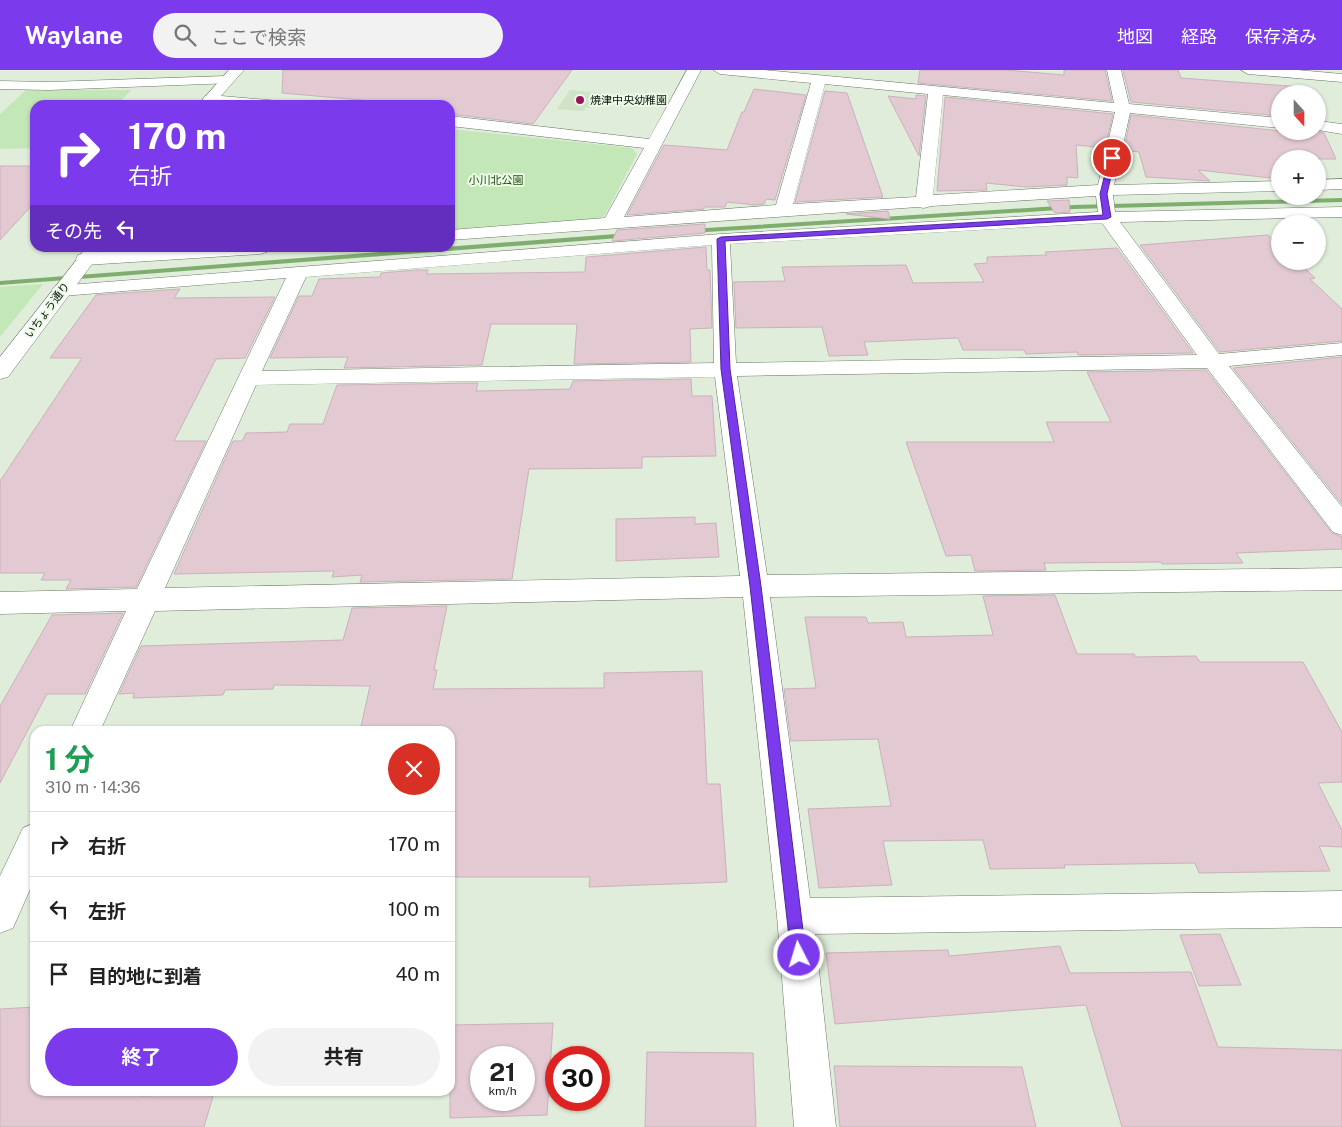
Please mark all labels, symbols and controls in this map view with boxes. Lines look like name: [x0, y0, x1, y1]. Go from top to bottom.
search box: [153, 13, 503, 58]
text: Waylane: [25, 21, 123, 49]
icon: search: [171, 21, 199, 49]
text: ここで検索: [211, 26, 306, 48]
text: 地図: [1117, 26, 1153, 47]
text: 経路: [1181, 26, 1217, 47]
text: 保存済み: [1245, 26, 1317, 47]
north arrow: [1271, 85, 1326, 140]
map controls: [1271, 85, 1326, 270]
marker: 焼津中央幼稚園: [574, 94, 586, 106]
place label: 焼津中央幼稚園: [590, 94, 667, 106]
text: 170 m: [128, 116, 226, 157]
icon: right: [45, 120, 110, 185]
pin: [1091, 137, 1133, 179]
icon: arrive: [1098, 144, 1126, 172]
button: +: [1271, 150, 1326, 205]
text: 右折: [128, 163, 172, 189]
park label: 小川北公園: [469, 174, 524, 186]
icon: left: [112, 215, 140, 243]
button: −: [1271, 215, 1326, 270]
text: その先: [45, 220, 102, 242]
street label: いちょう通り: [22, 280, 72, 340]
text: 1 分: [45, 741, 95, 777]
button: close: [388, 743, 440, 795]
text: 310 m · 14:36: [45, 778, 141, 797]
icon: right: [45, 830, 73, 858]
text: 170 m: [389, 833, 440, 855]
text: 右折: [88, 835, 126, 857]
icon: left: [45, 895, 73, 923]
text: 100 m: [388, 898, 440, 920]
text: 左折: [88, 900, 126, 922]
position arrow: [772, 928, 824, 980]
icon: arrive: [45, 960, 73, 988]
text: 40 m: [395, 963, 440, 985]
text: 目的地に到着: [88, 965, 202, 987]
button: 終了: [45, 1028, 238, 1086]
button: 共有: [248, 1028, 440, 1086]
speed limit sign: 30: [545, 1046, 610, 1111]
text: 21: [489, 1057, 516, 1087]
text: km/h: [488, 1084, 517, 1098]

